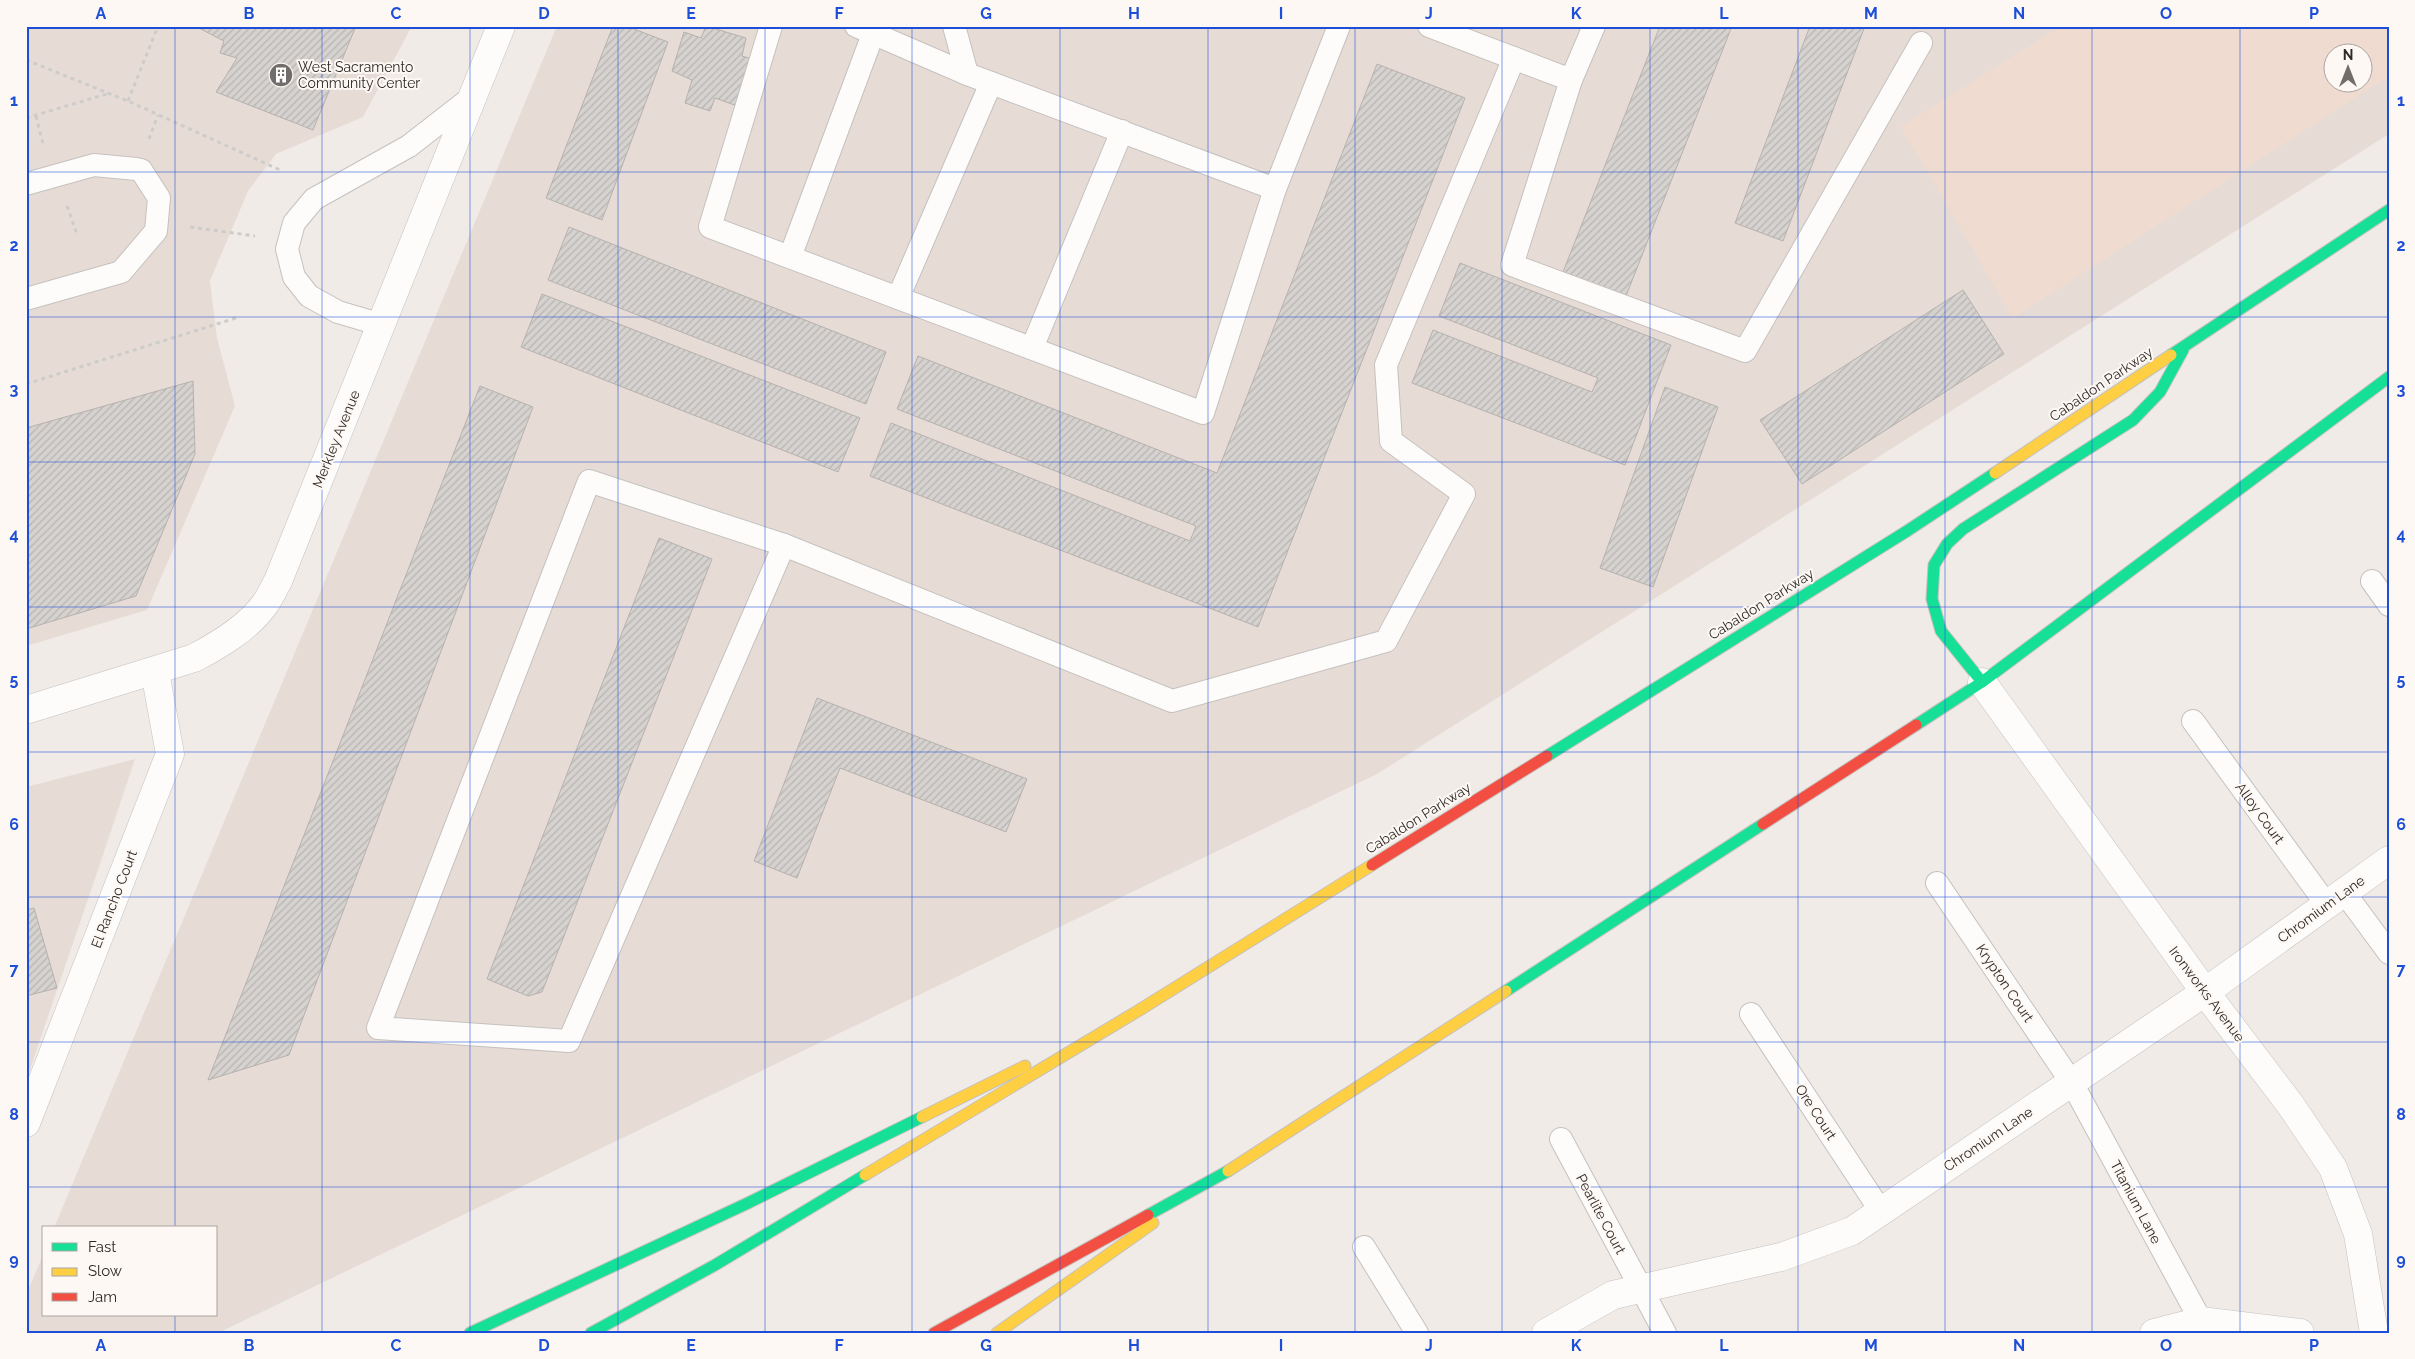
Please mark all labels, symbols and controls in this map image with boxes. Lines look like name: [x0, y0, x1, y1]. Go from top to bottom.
text: A: [96, 4, 107, 23]
text: B: [244, 4, 255, 23]
text: C: [391, 4, 402, 23]
text: D: [538, 4, 550, 23]
text: E: [686, 4, 696, 23]
text: F: [834, 4, 844, 23]
text: G: [980, 4, 992, 23]
text: H: [1128, 4, 1140, 23]
text: I: [1279, 4, 1283, 23]
text: J: [1425, 4, 1433, 23]
text: K: [1571, 4, 1582, 23]
text: L: [1719, 4, 1729, 23]
text: M: [1864, 4, 1878, 23]
text: N: [2013, 4, 2025, 23]
text: O: [2160, 4, 2172, 23]
text: P: [2309, 4, 2319, 23]
north arrow: [2322, 42, 2372, 92]
text: N: [2343, 47, 2353, 63]
place label: West Sacramento Community Center: [298, 59, 420, 91]
building icon: West Sacramento Community Center: [268, 62, 294, 88]
text: 1: [10, 91, 18, 110]
text: 1: [2397, 91, 2405, 110]
text: 2: [9, 236, 19, 255]
text: 2: [2396, 236, 2406, 255]
street label: Cabaldon Parkway: [2046, 343, 2156, 424]
text: 3: [10, 380, 19, 399]
text: 3: [2397, 380, 2406, 399]
street label: Merkley Avenue: [309, 388, 363, 490]
text: 4: [9, 525, 19, 544]
text: 4: [2396, 525, 2406, 544]
street label: Cabaldon Parkway: [1706, 565, 1817, 643]
text: 5: [10, 670, 19, 689]
text: 5: [2397, 670, 2406, 689]
street label: Cabaldon Parkway: [1363, 779, 1474, 857]
street label: Alloy Court: [2232, 779, 2288, 847]
text: 6: [9, 815, 19, 834]
text: 6: [2396, 815, 2406, 834]
street label: El Rancho Court: [88, 847, 140, 950]
street label: Chromium Lane: [2274, 872, 2368, 946]
street label: Krypton Court: [1973, 941, 2037, 1025]
street label: Ironworks Avenue: [2166, 943, 2248, 1045]
text: 7: [10, 960, 19, 979]
text: 7: [2397, 960, 2406, 979]
street label: Ore Court: [1792, 1081, 1840, 1143]
street label: Chromium Lane: [1941, 1103, 2035, 1175]
text: 8: [9, 1105, 19, 1124]
text: 8: [2396, 1105, 2406, 1124]
street label: Titanium Lane: [2107, 1158, 2165, 1246]
street label: Pearlite Court: [1573, 1171, 1629, 1257]
legend: [42, 1226, 218, 1316]
text: Fast: [88, 1238, 116, 1256]
text: 9: [9, 1250, 19, 1269]
text: 9: [2396, 1250, 2406, 1269]
text: Slow: [88, 1262, 122, 1280]
text: Jam: [88, 1288, 117, 1306]
text: A: [96, 1336, 107, 1355]
text: B: [244, 1336, 255, 1355]
text: C: [391, 1336, 402, 1355]
text: D: [538, 1336, 550, 1355]
text: E: [686, 1336, 696, 1355]
text: F: [834, 1336, 844, 1355]
text: G: [980, 1336, 992, 1355]
text: H: [1128, 1336, 1140, 1355]
text: I: [1279, 1336, 1283, 1355]
text: J: [1425, 1336, 1433, 1355]
text: K: [1571, 1336, 1582, 1355]
text: L: [1719, 1336, 1729, 1355]
text: M: [1864, 1336, 1878, 1355]
text: N: [2013, 1336, 2025, 1355]
text: O: [2160, 1336, 2172, 1355]
text: P: [2309, 1336, 2319, 1355]

